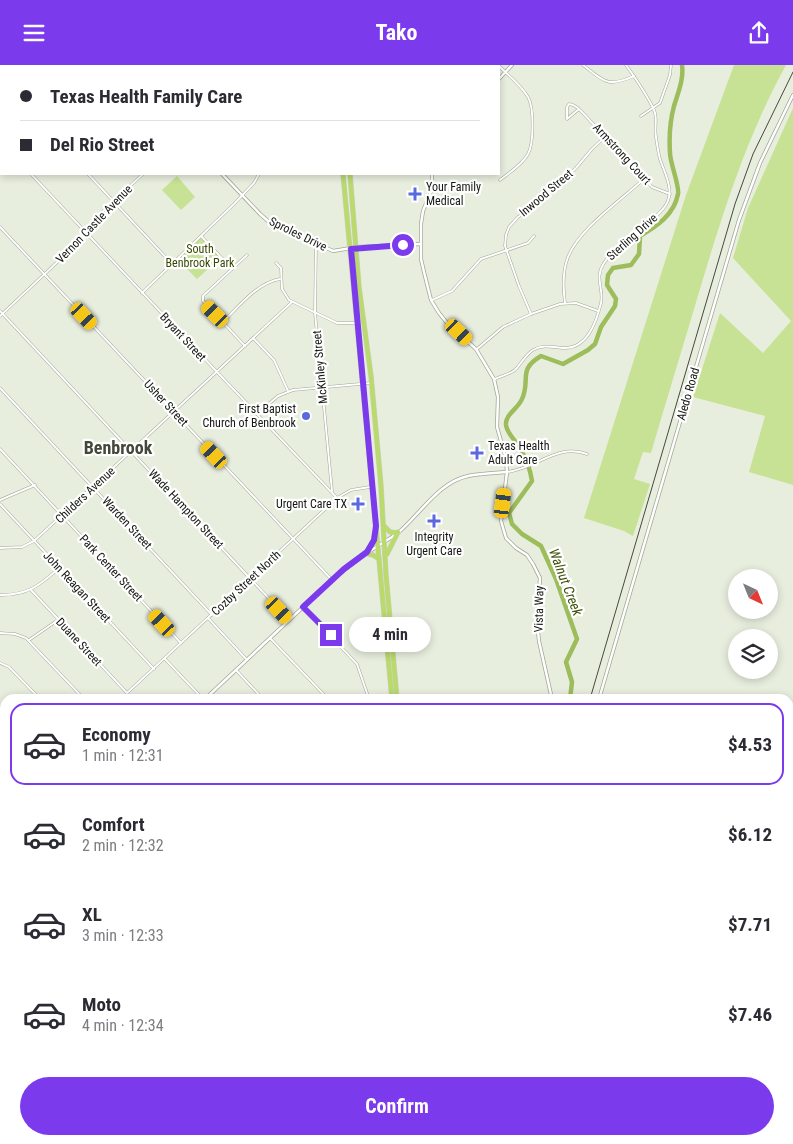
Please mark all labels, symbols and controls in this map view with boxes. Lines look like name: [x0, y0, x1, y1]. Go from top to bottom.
icon: menu: [20, 19, 48, 47]
icon: share: [745, 19, 773, 47]
text: Tako: [376, 20, 417, 45]
text: Texas Health Family Care: [50, 85, 242, 108]
street label: Armstrong Court: [590, 120, 654, 188]
text: Del Rio Street: [50, 133, 154, 156]
street label: Inwood Street: [516, 166, 576, 219]
place label: Your Family Medical: [426, 180, 481, 208]
street label: Vernon Castle Avenue: [53, 182, 135, 266]
marker: Your Family Medical: [408, 187, 422, 201]
street label: Sterling Drive: [604, 210, 660, 263]
street label: Sproles Drive: [267, 214, 329, 254]
route start: [392, 234, 414, 256]
park label: South Benbrook Park: [165, 242, 235, 270]
car: [199, 298, 230, 330]
car: [68, 300, 99, 332]
street label: Bryant Street: [157, 310, 209, 364]
car: [442, 316, 475, 348]
street label: McKinley Street: [310, 329, 330, 404]
street label: Aledo Road: [674, 366, 702, 422]
street label: Usher Street: [141, 377, 191, 429]
place label: First Baptist Church of Benbrook: [202, 402, 297, 430]
marker: First Baptist Church of Benbrook: [300, 410, 312, 422]
district label: Benbrook: [84, 437, 153, 458]
car: [198, 439, 229, 471]
place label: Texas Health Adult Care: [488, 439, 550, 467]
marker: Texas Health Adult Care: [470, 446, 484, 460]
street label: Childers Avenue: [52, 464, 118, 526]
street label: Wade Hampton Street: [146, 466, 227, 552]
car: [493, 487, 512, 519]
street label: Warden Street: [99, 494, 155, 552]
place label: Urgent Care TX: [276, 497, 347, 511]
marker: Urgent Care TX: [351, 497, 365, 511]
marker: Integrity Urgent Care: [427, 514, 441, 528]
place label: Integrity Urgent Care: [406, 530, 462, 558]
street label: Park Center Street: [77, 532, 146, 605]
water label: Walnut Creek: [546, 546, 586, 619]
street label: Cozby Street North: [209, 547, 284, 619]
street label: John Reagan Street: [40, 548, 114, 626]
north arrow: [728, 569, 778, 619]
map controls: [728, 569, 778, 679]
street label: Vista Way: [532, 586, 546, 632]
car: [263, 594, 294, 626]
car: [146, 607, 177, 639]
street label: Duane Street: [53, 615, 105, 669]
callout: 4 min: [348, 617, 431, 653]
route end: [320, 624, 342, 646]
text: 4 min: [372, 625, 408, 644]
button: layers: [728, 629, 778, 679]
icon: car: [22, 722, 67, 767]
text: Economy: [82, 723, 151, 746]
text: $4.53: [728, 733, 772, 756]
text: 1 min · 12:31: [82, 746, 164, 765]
icon: car: [22, 812, 67, 857]
text: Comfort: [82, 813, 145, 836]
text: $6.12: [728, 823, 772, 846]
text: 2 min · 12:32: [82, 836, 164, 855]
icon: car: [22, 902, 67, 947]
text: XL: [82, 903, 102, 926]
text: $7.71: [728, 913, 772, 936]
text: 3 min · 12:33: [82, 926, 164, 945]
icon: car: [22, 992, 67, 1037]
text: Moto: [82, 993, 121, 1016]
text: $7.46: [728, 1003, 772, 1026]
text: 4 min · 12:34: [82, 1016, 164, 1035]
button: Confirm: [20, 1077, 774, 1135]

